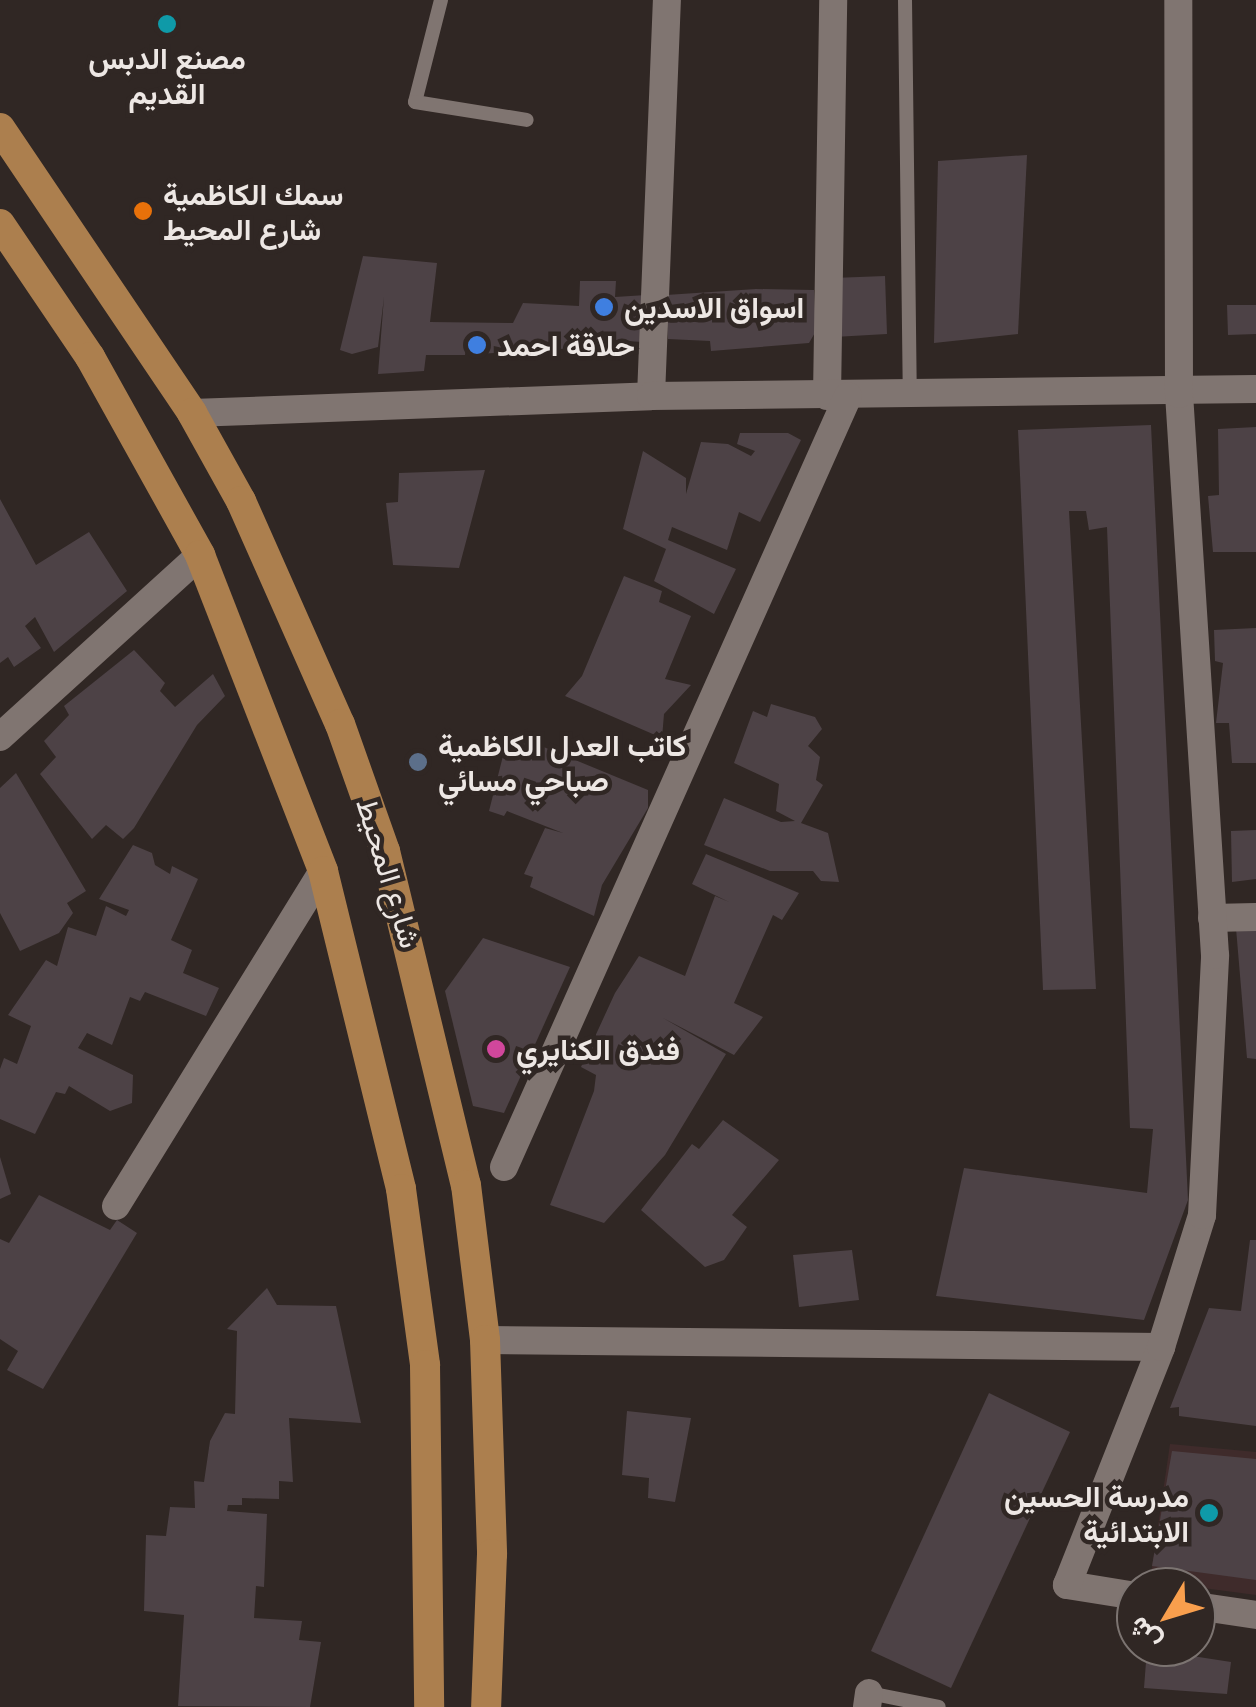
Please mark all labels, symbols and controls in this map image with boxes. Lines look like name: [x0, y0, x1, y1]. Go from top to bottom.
marker: مصنع الدبس القديم: [156, 13, 178, 35]
place label: مصنع الدبس القديم: [88, 40, 246, 110]
place label: سمك الكاظمية شارع المحيط: [163, 176, 343, 246]
marker: سمك الكاظمية شارع المحيط: [132, 200, 154, 222]
place label: اسواق الاسدين: [624, 289, 804, 325]
marker: اسواق الاسدين: [593, 296, 615, 318]
place label: حلاقة احمد: [497, 327, 635, 363]
marker: حلاقة احمد: [466, 334, 488, 356]
place label: كاتب العدل الكاظمية صباحي مسائي: [438, 727, 687, 798]
marker: كاتب العدل الكاظمية صباحي مسائي: [407, 751, 429, 773]
street label: شارع المحيط: [349, 794, 429, 952]
place label: فندق الكنايري: [516, 1031, 680, 1067]
marker: فندق الكنايري: [485, 1038, 507, 1060]
place label: مدرسة الحسين الابتدائية: [1004, 1478, 1189, 1548]
marker: مدرسة الحسين الابتدائية: [1198, 1502, 1220, 1524]
north arrow: [1116, 1567, 1216, 1667]
text: ش: [1120, 1611, 1167, 1658]

